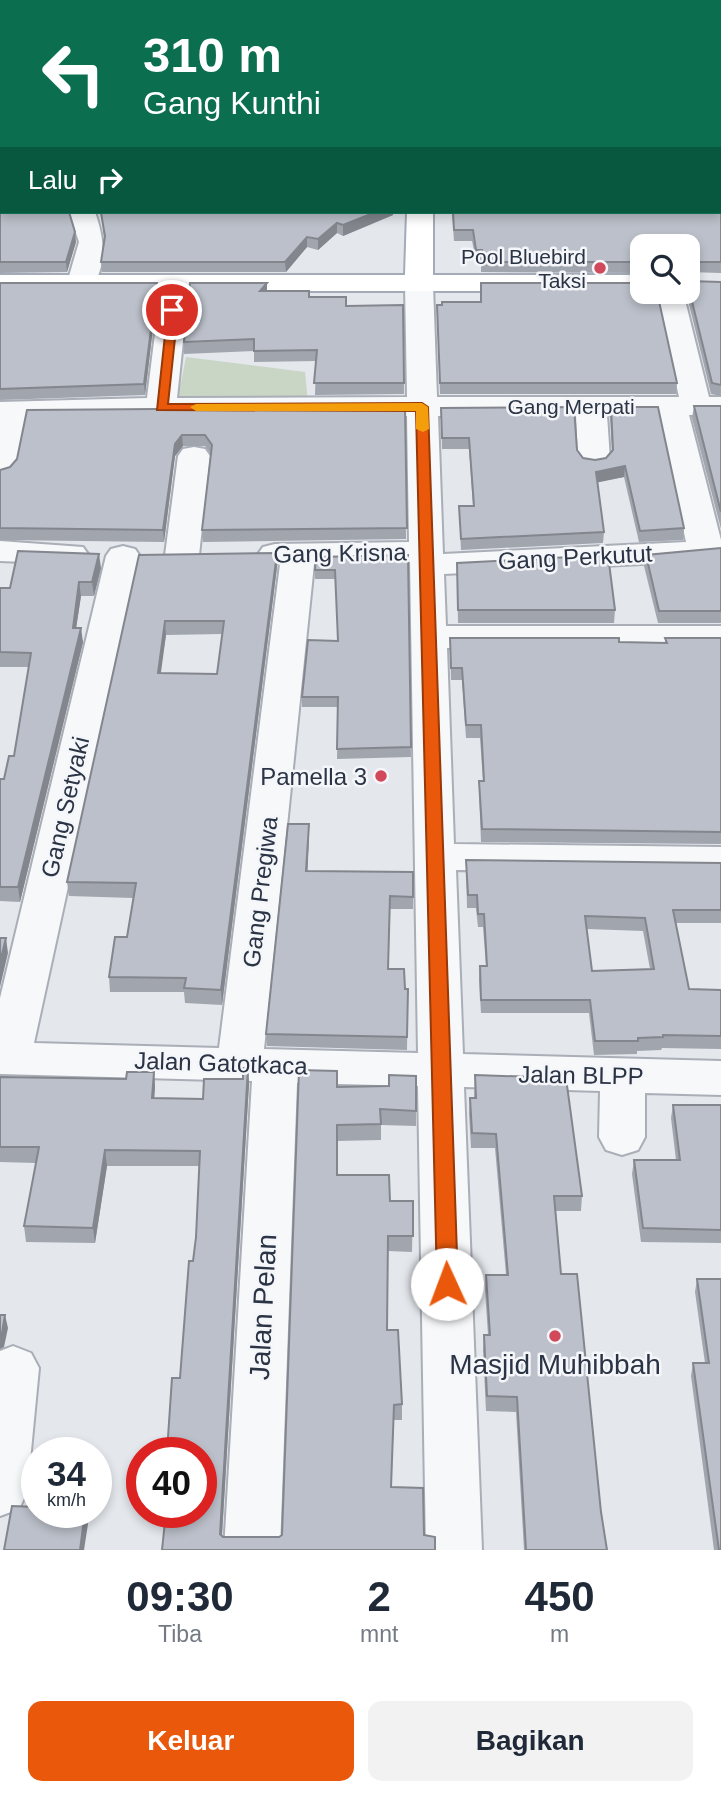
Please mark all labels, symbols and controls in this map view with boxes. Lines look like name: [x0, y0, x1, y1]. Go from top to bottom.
icon: left: [28, 28, 119, 119]
text: 310 m: [143, 28, 282, 82]
text: Gang Kunthi: [143, 85, 321, 121]
icon: right: [91, 161, 129, 199]
text: Lalu: [28, 165, 77, 195]
map controls: [630, 234, 700, 304]
button: search: [630, 234, 700, 304]
place label: Pool Bluebird Taksi: [461, 245, 586, 292]
marker: Pool Bluebird Taksi: [592, 260, 608, 276]
pin: [142, 280, 202, 340]
icon: arrive: [153, 291, 191, 329]
street label: Gang Merpati: [507, 395, 635, 418]
street label: Gang Krisna: [273, 538, 408, 568]
street label: Gang Perkutut: [497, 539, 653, 575]
street label: Gang Setyaki: [36, 734, 94, 880]
place label: Pamella 3: [260, 763, 367, 790]
marker: Pamella 3: [373, 768, 389, 784]
street label: Gang Pregiwa: [237, 814, 283, 969]
street label: Jalan Gatotkaca: [134, 1046, 309, 1080]
street label: Jalan BLPP: [518, 1060, 644, 1090]
street label: Jalan Pelan: [244, 1233, 282, 1381]
position arrow: [410, 1247, 484, 1321]
marker: Masjid Muhibbah: [547, 1328, 563, 1344]
place label: Masjid Muhibbah: [449, 1349, 661, 1380]
speed limit sign: 40: [126, 1437, 217, 1528]
text: 34: [47, 1454, 86, 1493]
text: km/h: [47, 1490, 86, 1510]
text: 09:30: [126, 1573, 234, 1620]
text: 2: [367, 1573, 391, 1620]
text: 450: [525, 1573, 595, 1620]
text: Tiba: [158, 1621, 202, 1647]
text: mnt: [360, 1621, 398, 1647]
text: m: [550, 1621, 569, 1647]
button: Keluar: [28, 1701, 354, 1781]
button: Bagikan: [368, 1701, 693, 1781]

